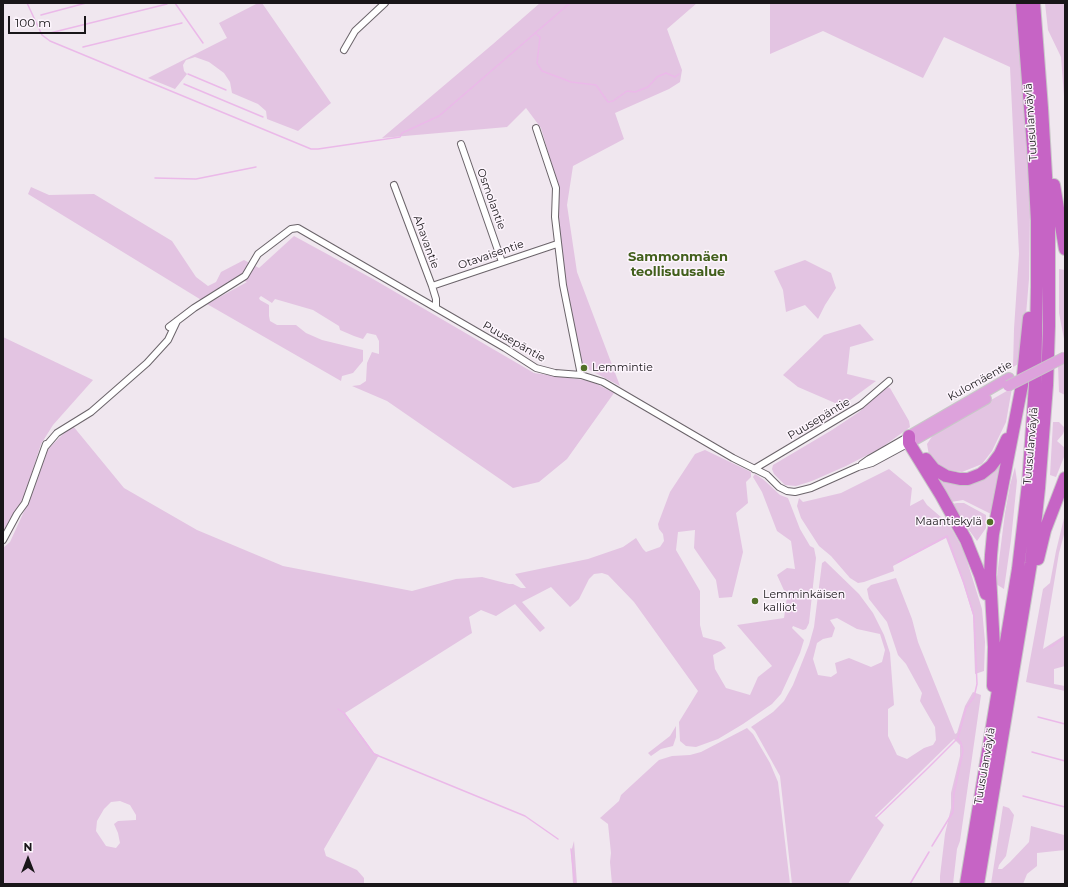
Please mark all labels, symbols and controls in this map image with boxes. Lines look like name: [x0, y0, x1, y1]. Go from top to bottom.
scale bar: [10, 8, 88, 34]
text: 100 m: [15, 15, 51, 30]
street label: Tuusulanväylä: [1022, 83, 1040, 161]
street label: Osmolantie: [474, 167, 508, 231]
street label: Ahavantie: [410, 214, 442, 270]
street label: Otavaisentie: [456, 238, 526, 272]
district label: Sammonmäen teollisuusalue: [628, 249, 728, 280]
street label: Puusepäntie: [480, 319, 548, 365]
street label: Kulomäentie: [946, 358, 1014, 404]
place label: Lemmintie: [592, 361, 653, 375]
marker: Lemmintie: [579, 363, 589, 373]
street label: Puusepäntie: [786, 395, 852, 443]
street label: Tuusulanväylä: [1021, 407, 1041, 485]
place label: Maantiekylä: [915, 515, 982, 529]
marker: Maantiekylä: [985, 517, 995, 527]
place label: Lemminkäisen kalliot: [763, 588, 845, 614]
marker: Lemminkäisen kalliot: [750, 596, 760, 606]
street label: Tuusulanväylä: [972, 726, 998, 806]
north arrow: [8, 839, 48, 879]
text: N: [24, 840, 32, 854]

